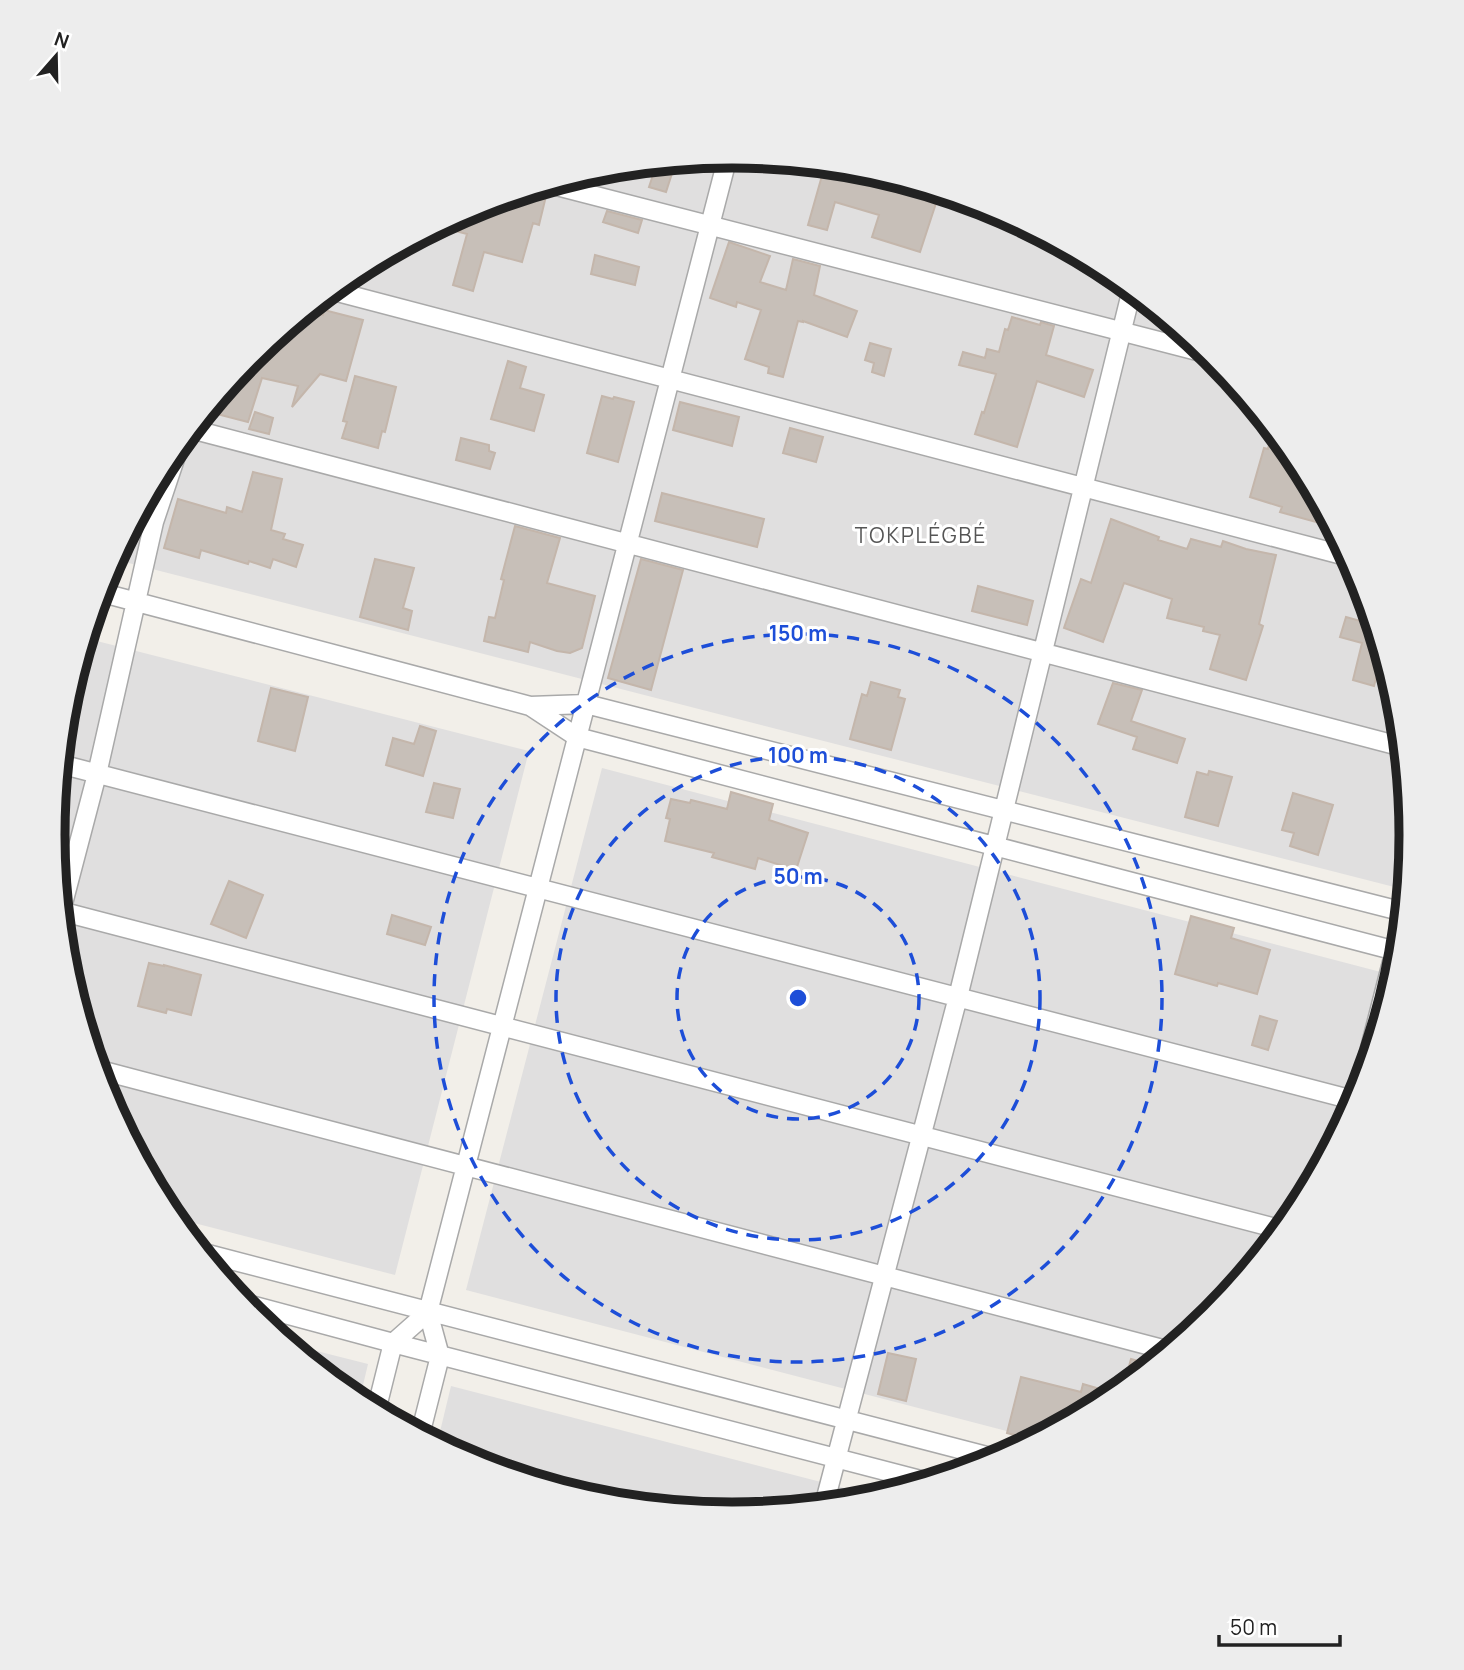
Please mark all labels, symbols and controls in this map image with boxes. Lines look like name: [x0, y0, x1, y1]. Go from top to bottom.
north arrow: [21, 21, 91, 91]
text: N: [51, 25, 73, 55]
district label: TOKPLÉGBÉ: [855, 521, 987, 549]
text: 150 m: [769, 619, 827, 647]
text: 100 m: [768, 741, 828, 769]
text: 50 m: [773, 862, 823, 890]
centre of rings: [786, 986, 810, 1010]
scale bar: [1219, 1604, 1340, 1648]
text: 50 m: [1230, 1613, 1277, 1641]

